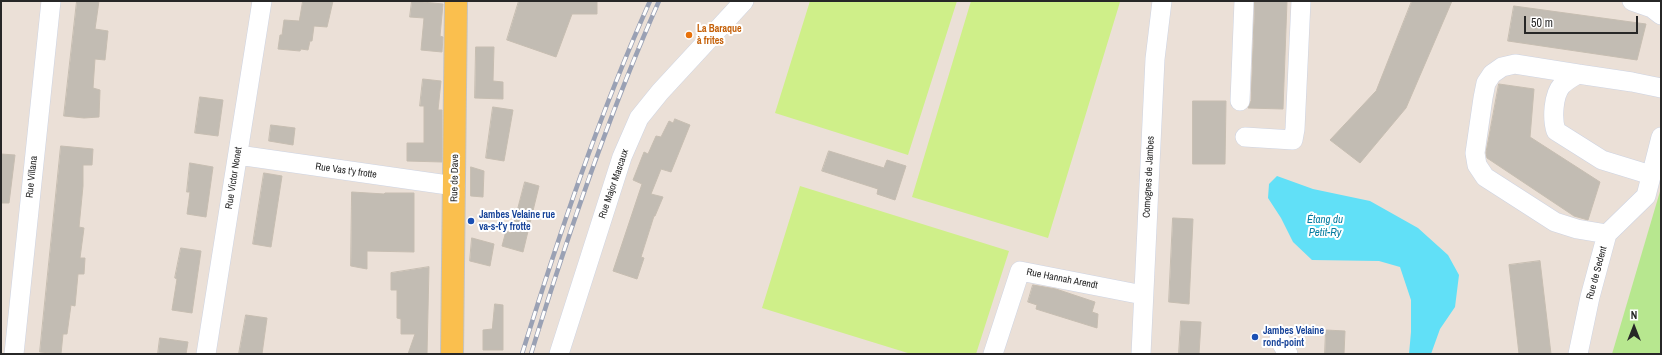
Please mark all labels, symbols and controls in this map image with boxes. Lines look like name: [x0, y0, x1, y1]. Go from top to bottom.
scale bar: [1526, 8, 1640, 34]
text: 50 m: [1531, 15, 1553, 31]
place label: La Baraque à frites: [697, 23, 742, 46]
marker: La Baraque à frites: [684, 30, 694, 40]
street label: Comognes de Jambes: [1141, 136, 1157, 218]
street label: Rue Victor Nonet: [223, 146, 245, 210]
street label: Rue Major Mascaux: [596, 148, 632, 220]
street label: Rue de Dave: [449, 154, 461, 202]
street label: Rue Villana: [24, 155, 40, 199]
street label: Rue Vas t'y frotte: [314, 161, 378, 181]
place label: Jambes Velaine rue va-s-t'y frotte: [479, 209, 555, 232]
water label: Étang du Petit-Ry: [1307, 213, 1343, 239]
marker: Jambes Velaine rue va-s-t'y frotte: [466, 216, 476, 226]
street label: Rue de Sedent: [1584, 245, 1610, 301]
street label: Rue Hannah Arendt: [1025, 266, 1099, 292]
north arrow: [1614, 307, 1654, 347]
text: N: [1631, 308, 1637, 322]
place label: Jambes Velaine rond-point: [1263, 325, 1324, 348]
marker: Jambes Velaine rond-point: [1250, 332, 1260, 342]

